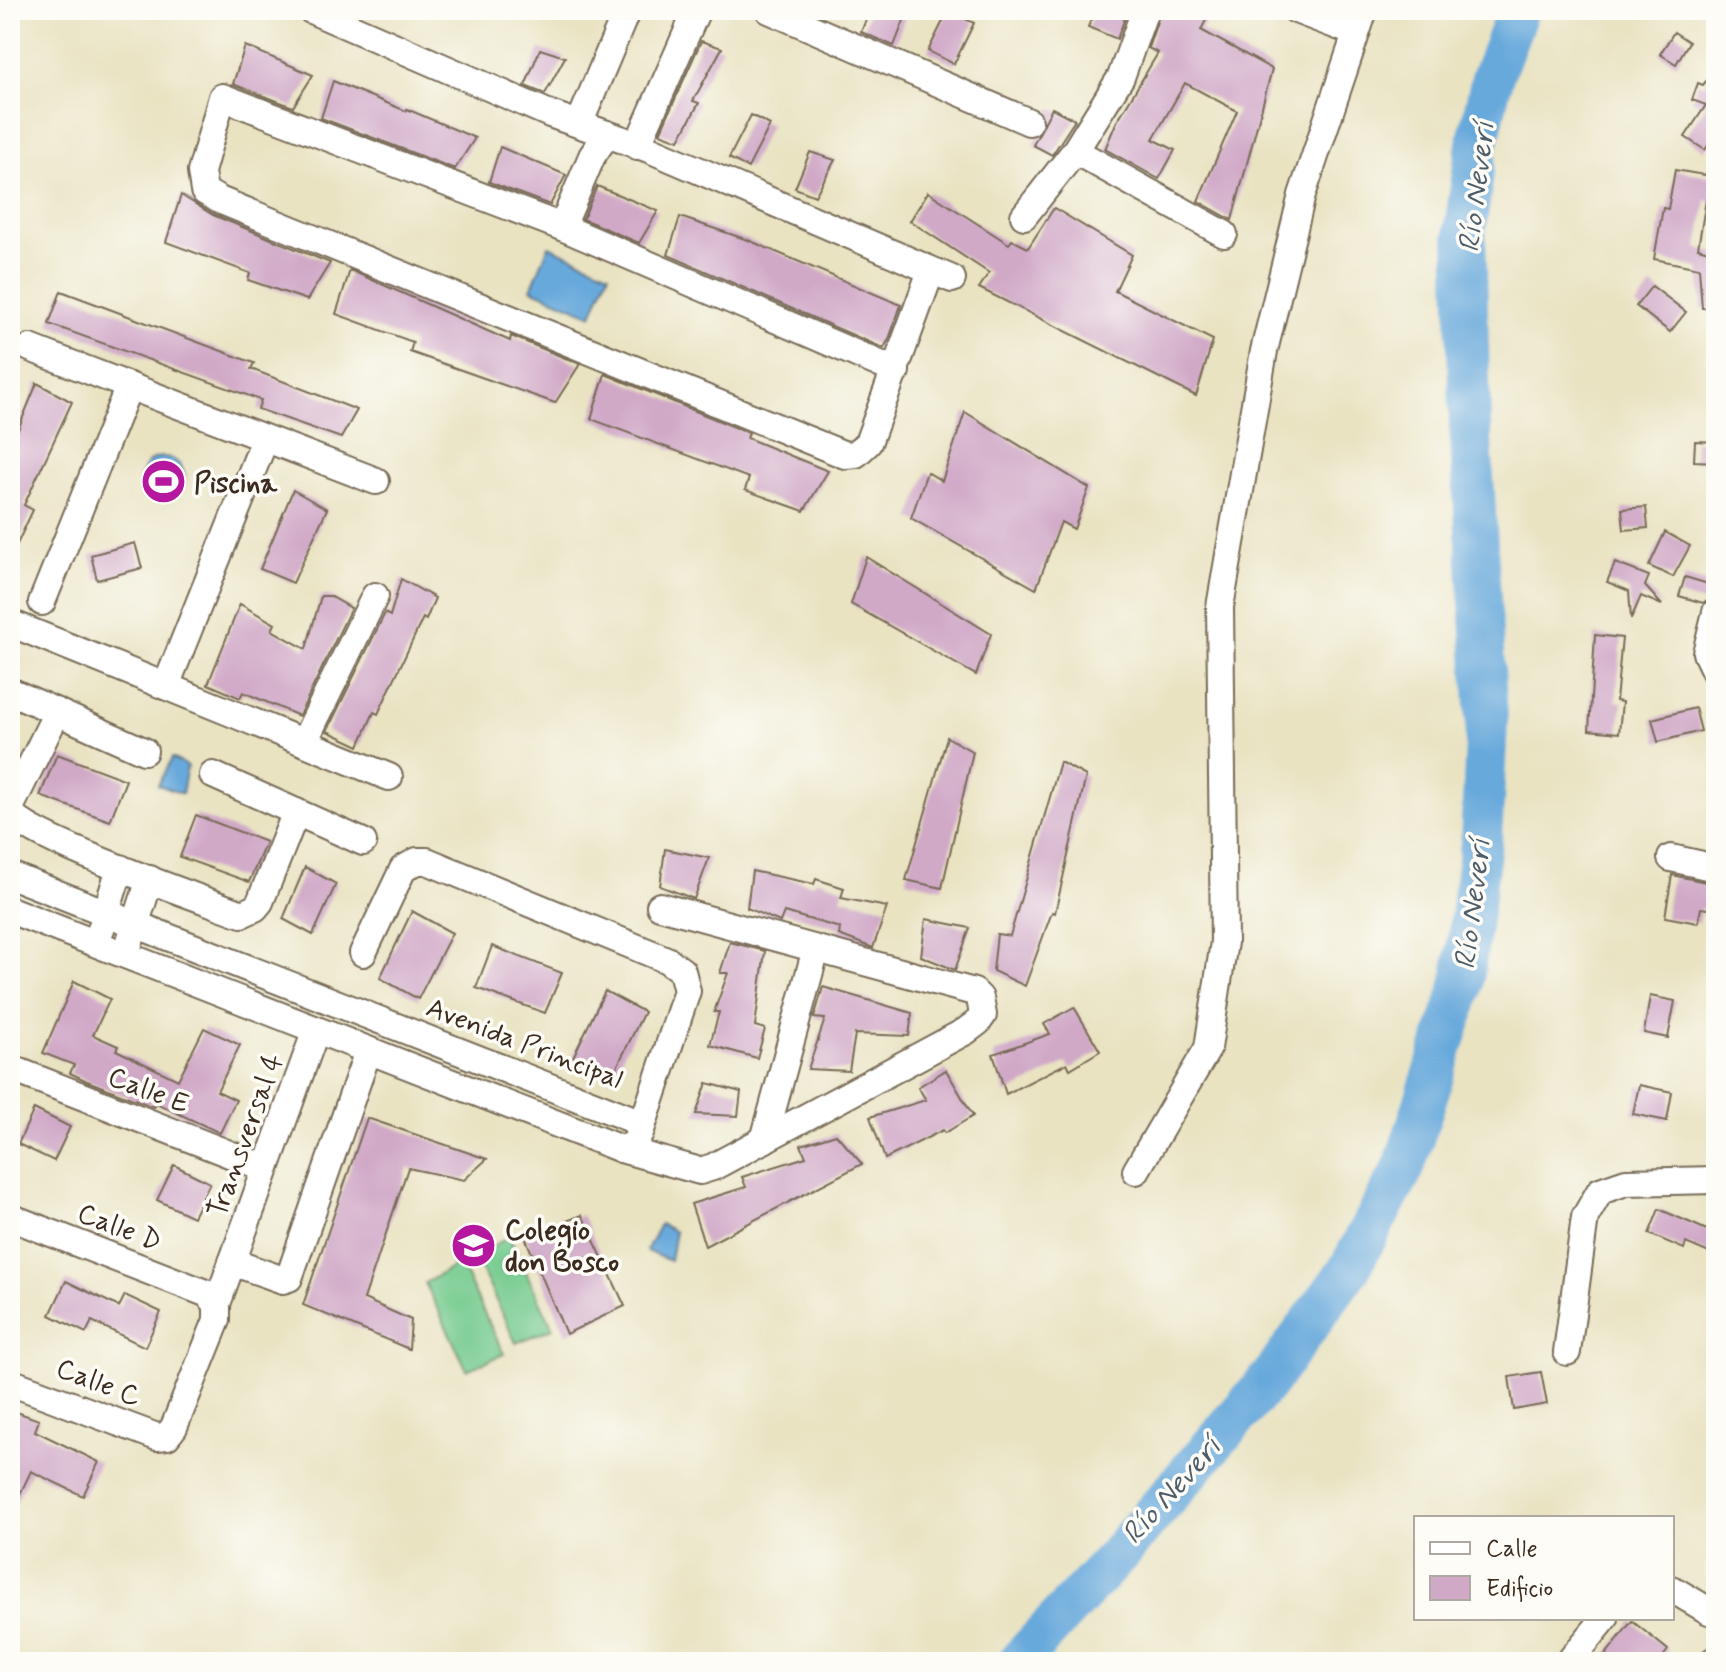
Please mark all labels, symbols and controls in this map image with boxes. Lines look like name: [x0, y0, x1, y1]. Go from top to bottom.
water label: Río Neverí: [1450, 117, 1505, 255]
sports icon: Piscina: [139, 458, 187, 506]
place label: Piscina: [194, 466, 278, 503]
water label: Río Neverí: [1446, 834, 1501, 972]
street label: Avenida Principal: [421, 990, 628, 1099]
street label: Transversal 4: [200, 1049, 293, 1223]
street label: Calle E: [102, 1059, 194, 1124]
street label: Calle D: [72, 1195, 166, 1261]
place label: Colegio don Bosco: [505, 1213, 619, 1282]
school or university icon: Colegio don Bosco: [450, 1221, 498, 1269]
street label: Calle C: [51, 1350, 146, 1416]
water label: Río Neverí: [1114, 1427, 1232, 1553]
legend: [1414, 1516, 1674, 1620]
text: Calle: [1486, 1534, 1538, 1565]
text: Edificio: [1486, 1574, 1553, 1605]

